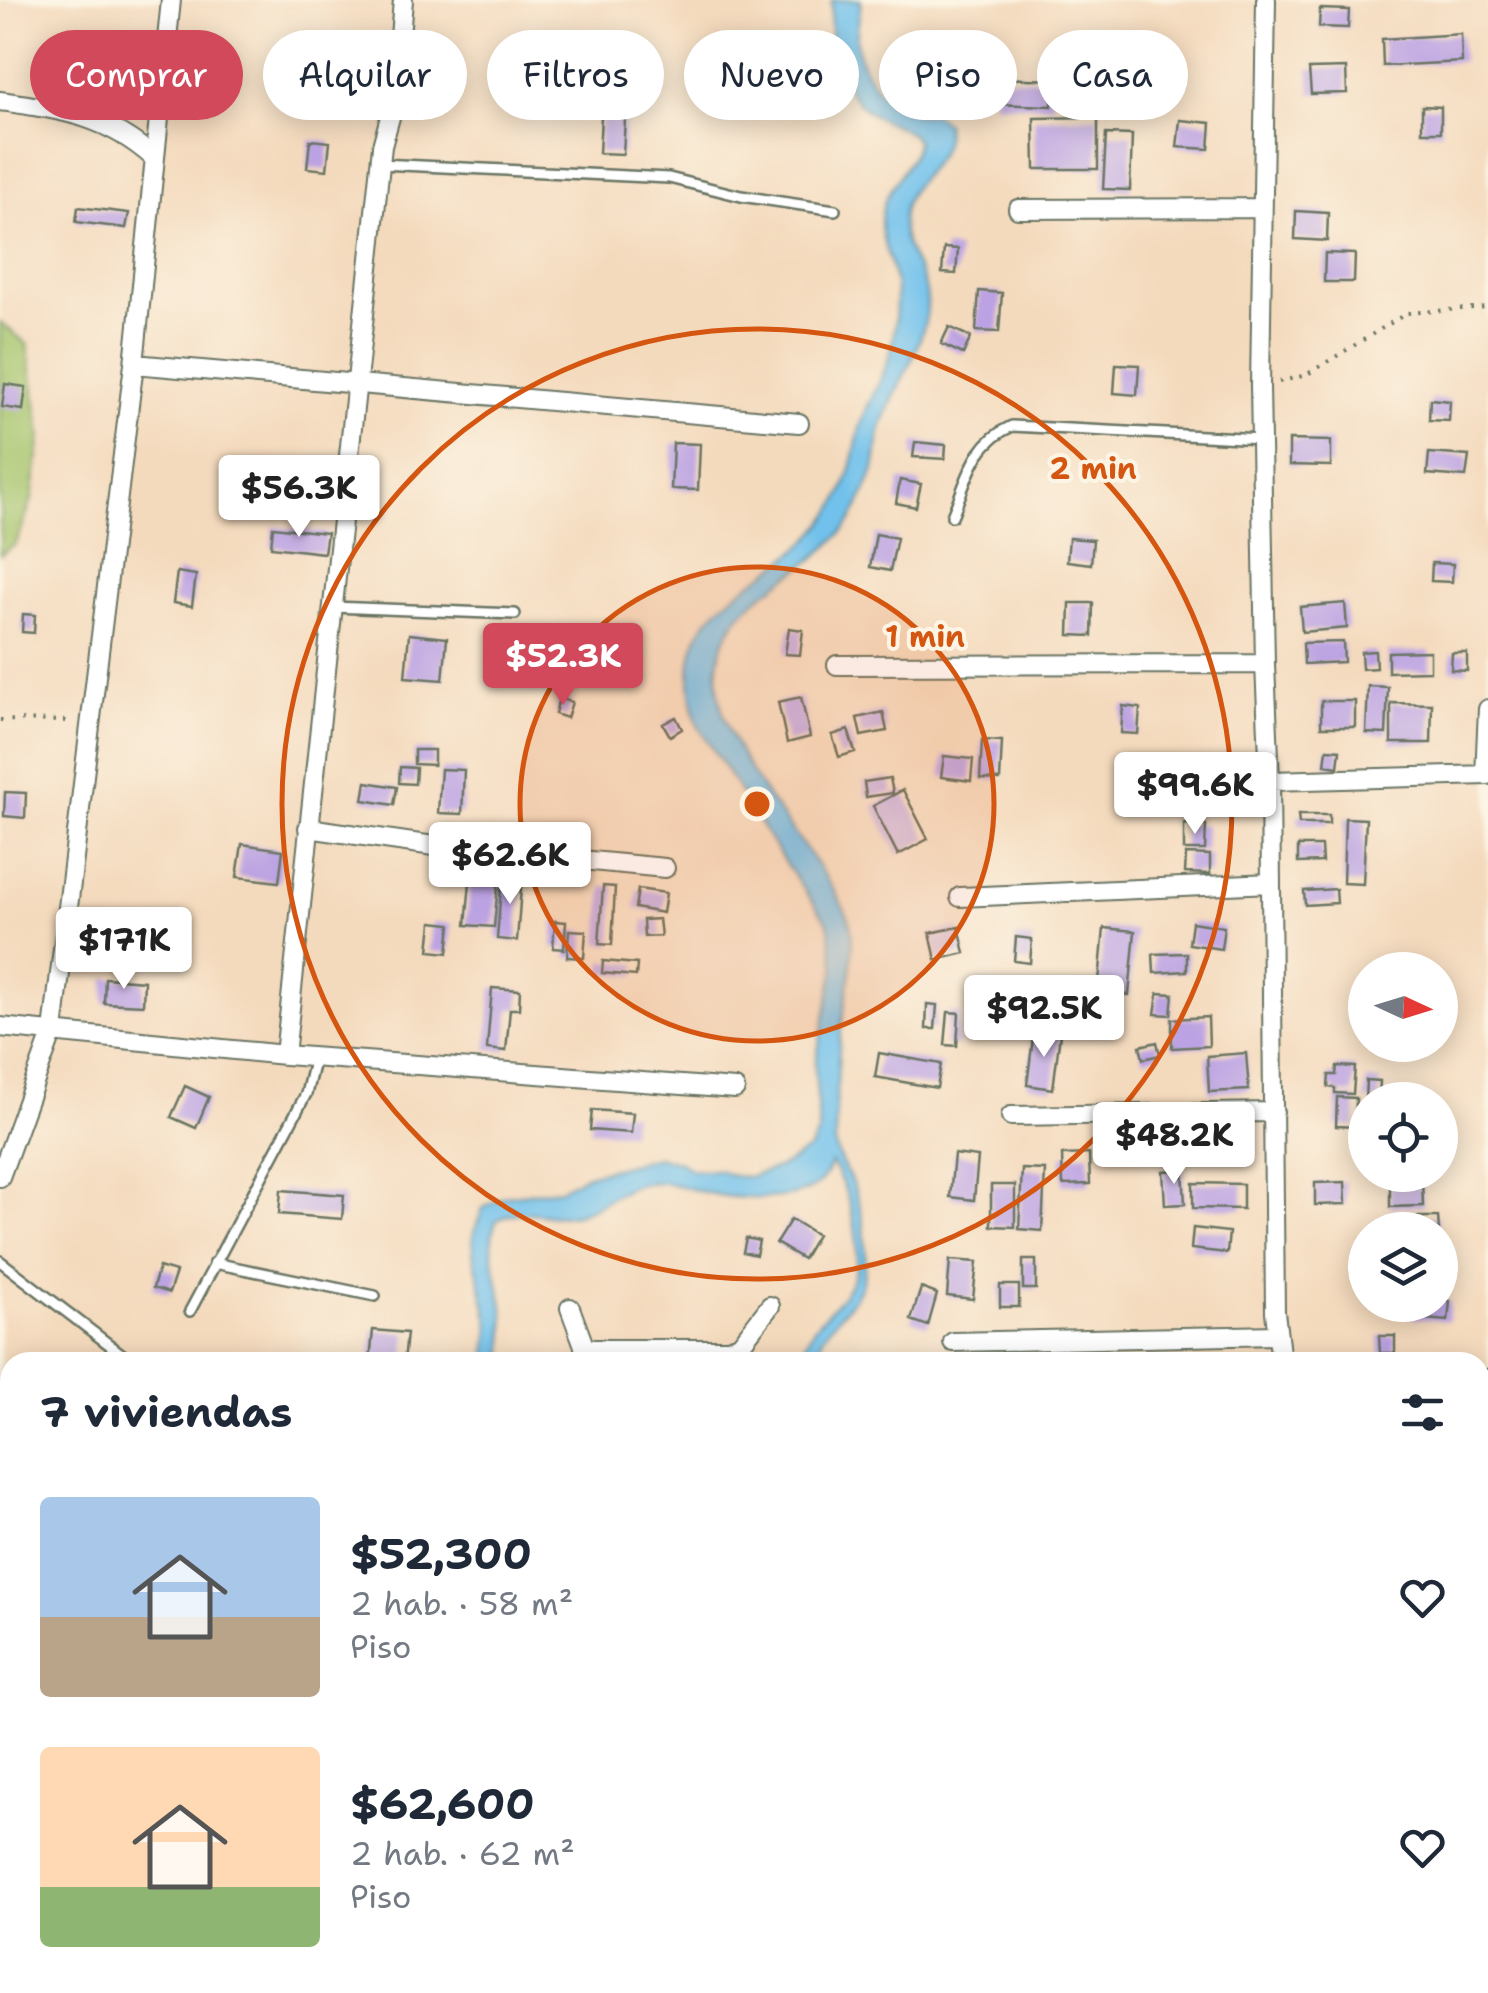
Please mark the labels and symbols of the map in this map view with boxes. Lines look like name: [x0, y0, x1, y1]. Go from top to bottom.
text: 2 min: [1049, 448, 1137, 489]
pin: $56.3K: [218, 455, 380, 540]
text: 1 min: [885, 616, 965, 657]
pin: $52.3K: [482, 623, 644, 708]
pin: $99.6K: [1114, 752, 1276, 837]
centre of rings: [739, 786, 775, 822]
pin: $62.6K: [429, 822, 591, 907]
pin: $171K: [54, 907, 194, 992]
north arrow: [1348, 952, 1458, 1062]
pin: $92.5K: [963, 975, 1125, 1060]
pin: $48.2K: [1093, 1102, 1255, 1187]

